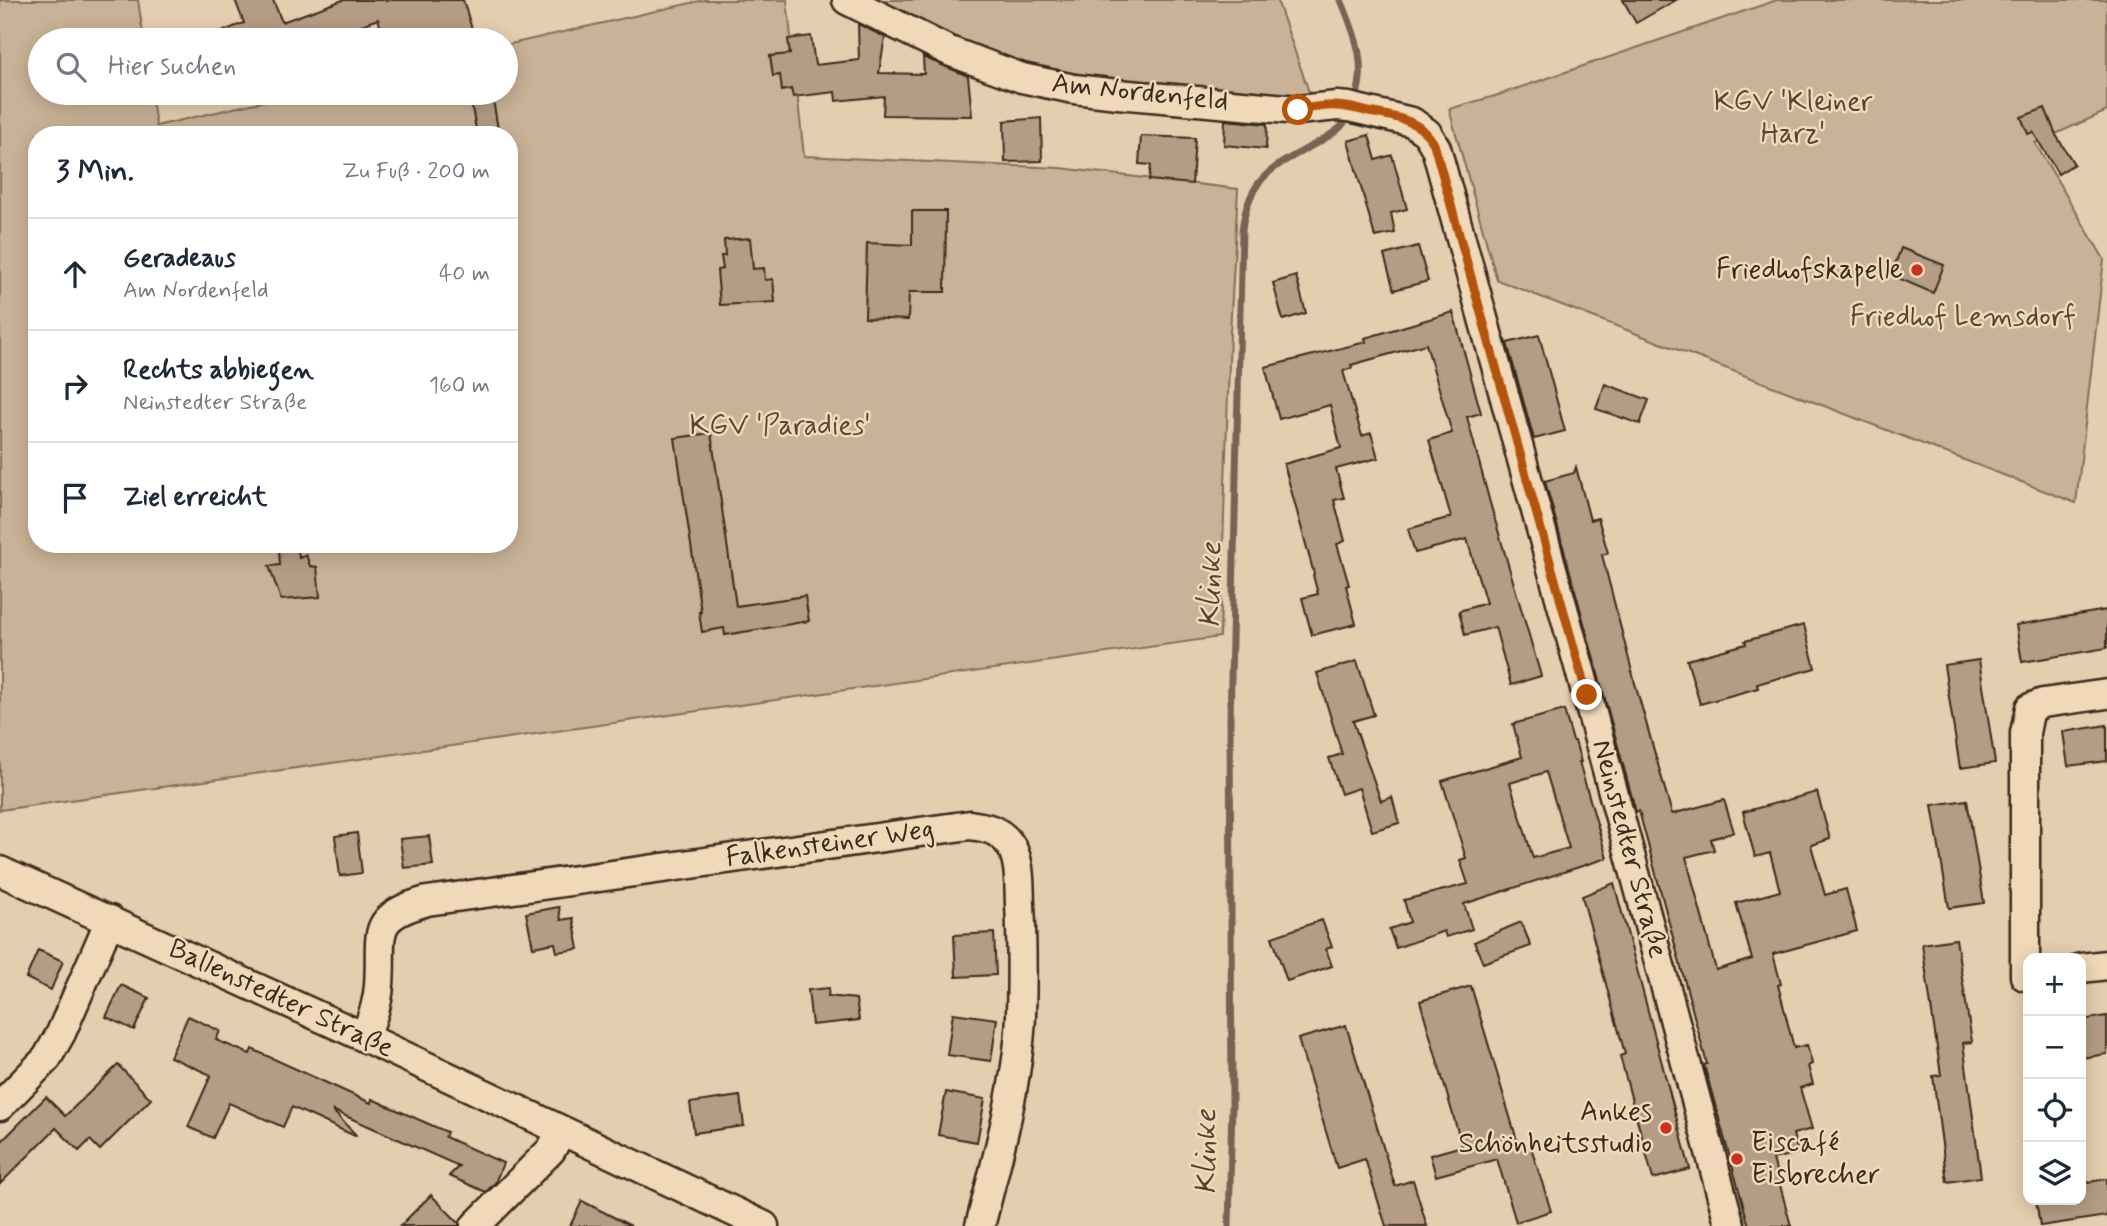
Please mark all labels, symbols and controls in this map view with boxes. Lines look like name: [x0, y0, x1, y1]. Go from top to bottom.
search box: [28, 28, 518, 105]
icon: search: [52, 48, 90, 86]
text: Hier suchen: [108, 50, 236, 84]
street label: Am Nordenfeld: [1050, 65, 1230, 121]
park label: KGV 'Kleiner Harz': [1714, 84, 1873, 153]
route start: [1282, 94, 1313, 125]
text: 3 Min.: [56, 152, 134, 191]
text: Zu Fuß · 200 m: [342, 157, 490, 187]
text: Geradeaus: [123, 242, 236, 276]
place label: Friedhofskapelle: [1716, 252, 1903, 289]
icon: ahead: [56, 255, 94, 293]
text: 40 m: [439, 259, 490, 289]
marker: Friedhofskapelle: [1909, 262, 1925, 278]
text: Am Nordenfeld: [123, 276, 269, 306]
park label: Friedhof Lemsdorf: [1850, 299, 2076, 336]
text: Rechts abbiegen: [123, 354, 314, 388]
icon: right: [56, 367, 94, 405]
text: 160 m: [429, 371, 490, 401]
text: Neinstedter Straße: [123, 388, 307, 418]
park label: KGV 'Paradies': [689, 408, 871, 445]
icon: arrive: [56, 479, 94, 517]
text: Ziel erreicht: [123, 481, 267, 515]
water label: Klinke: [1191, 541, 1231, 628]
route end: [1571, 679, 1602, 710]
street label: Neinstedter Straße: [1582, 736, 1676, 962]
street label: Falkensteiner Weg: [724, 811, 936, 877]
street label: Ballenstedter Straße: [162, 931, 400, 1067]
map controls: [2023, 953, 2086, 1205]
button: +: [2023, 953, 2086, 1016]
button: −: [2023, 1016, 2086, 1079]
button: locate: [2023, 1079, 2086, 1142]
place label: Ankes Schönheitsstudio: [1459, 1094, 1652, 1163]
water label: Klinke: [1187, 1108, 1226, 1195]
marker: Ankes Schönheitsstudio: [1658, 1120, 1674, 1136]
place label: Eiscafé Eisbrecher: [1751, 1125, 1880, 1194]
button: layers: [2023, 1142, 2086, 1205]
marker: Eiscafé Eisbrecher: [1729, 1151, 1745, 1167]

